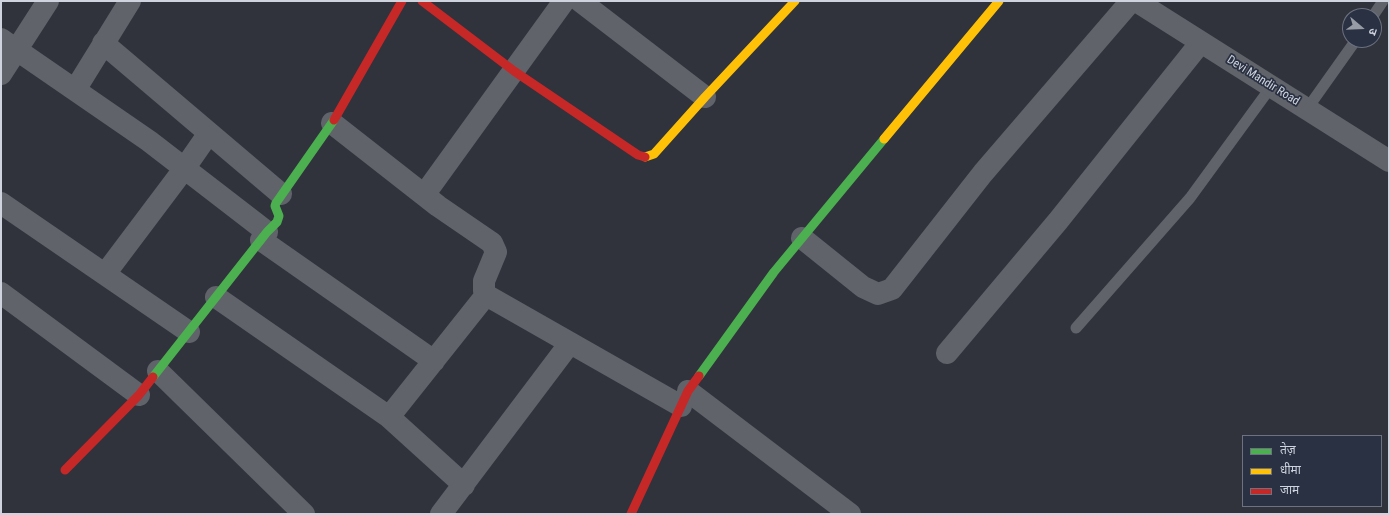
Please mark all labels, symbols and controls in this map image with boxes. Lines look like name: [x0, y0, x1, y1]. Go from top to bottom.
north arrow: [1342, 8, 1382, 48]
text: उ: [1366, 27, 1380, 37]
street label: Devi Mandir Road: [1224, 53, 1302, 109]
legend: [1242, 435, 1382, 507]
text: तेज़: [1280, 443, 1296, 457]
text: धीमा: [1280, 463, 1301, 477]
text: जाम: [1280, 483, 1299, 497]

